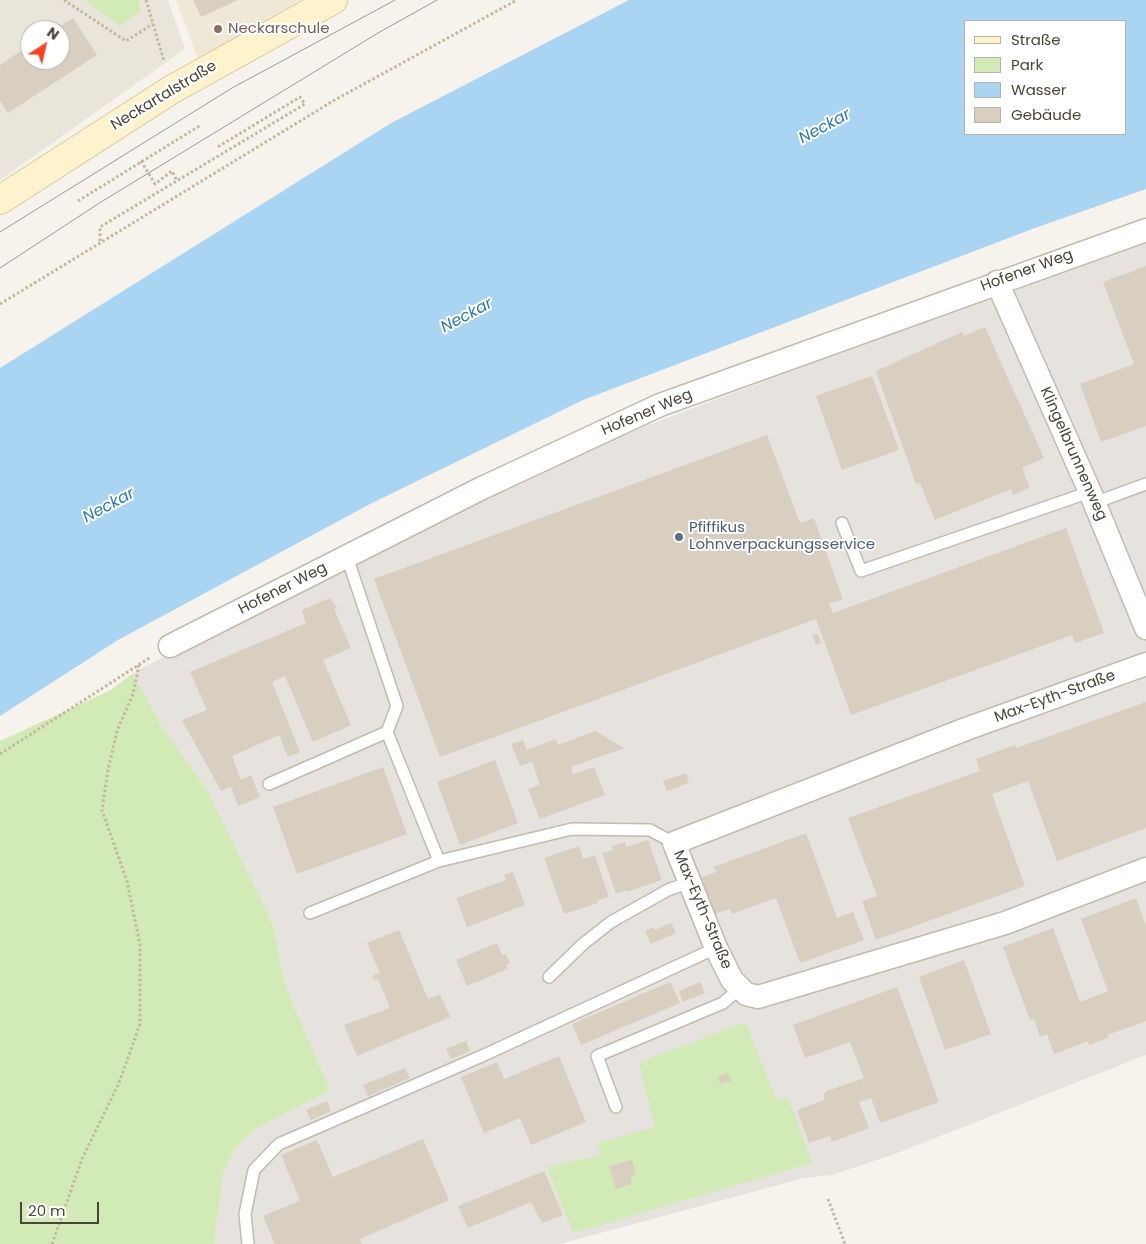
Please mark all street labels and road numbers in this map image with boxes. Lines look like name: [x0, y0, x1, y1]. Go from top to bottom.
street label: Neckartalstraße: [108, 57, 220, 135]
street label: Hofener Weg: [978, 246, 1076, 296]
street label: Klingelbrunnenweg: [1035, 384, 1111, 524]
street label: Hofener Weg: [599, 386, 695, 440]
street label: Hofener Weg: [236, 559, 330, 619]
street label: Max-Eyth-Straße: [992, 667, 1118, 727]
street label: Max-Eyth-Straße: [669, 848, 735, 972]

